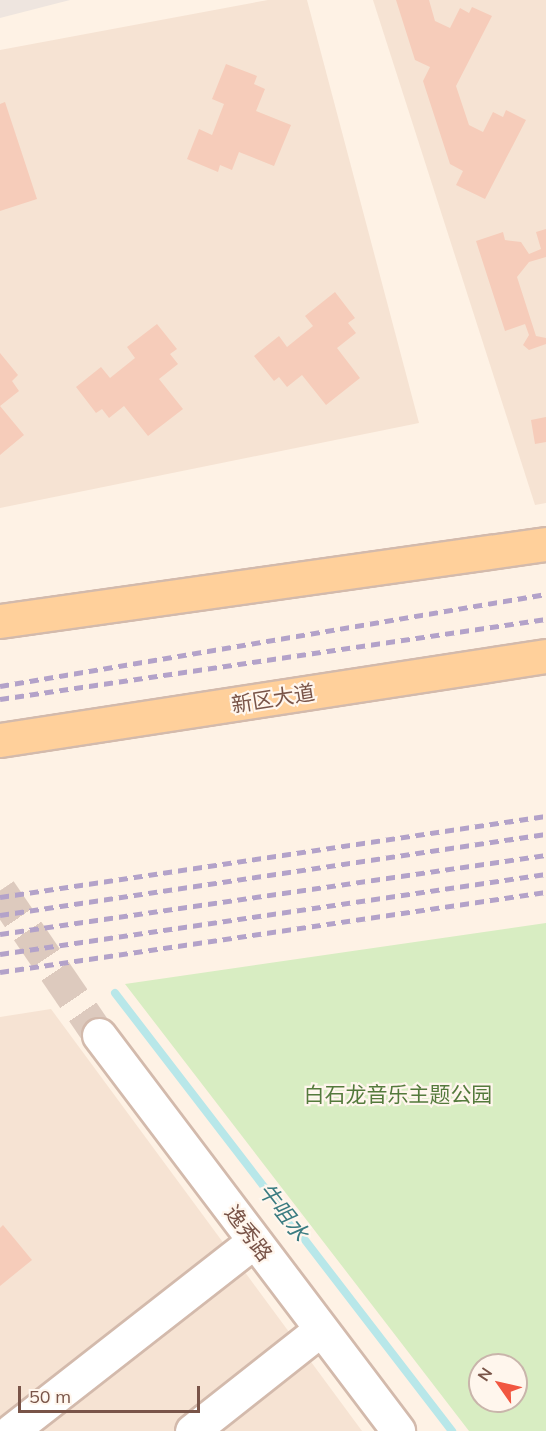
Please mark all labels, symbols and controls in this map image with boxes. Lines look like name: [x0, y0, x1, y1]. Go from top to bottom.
street label: 新区大道: [230, 679, 316, 717]
park label: 白石龙音乐主题公园: [304, 1081, 492, 1107]
water label: 牛咀水: [252, 1178, 314, 1246]
street label: 逸秀路: [220, 1200, 278, 1266]
north arrow: [468, 1353, 528, 1413]
text: N: [473, 1363, 496, 1385]
scale bar: [21, 1374, 202, 1412]
text: 50 m: [29, 1385, 71, 1408]

